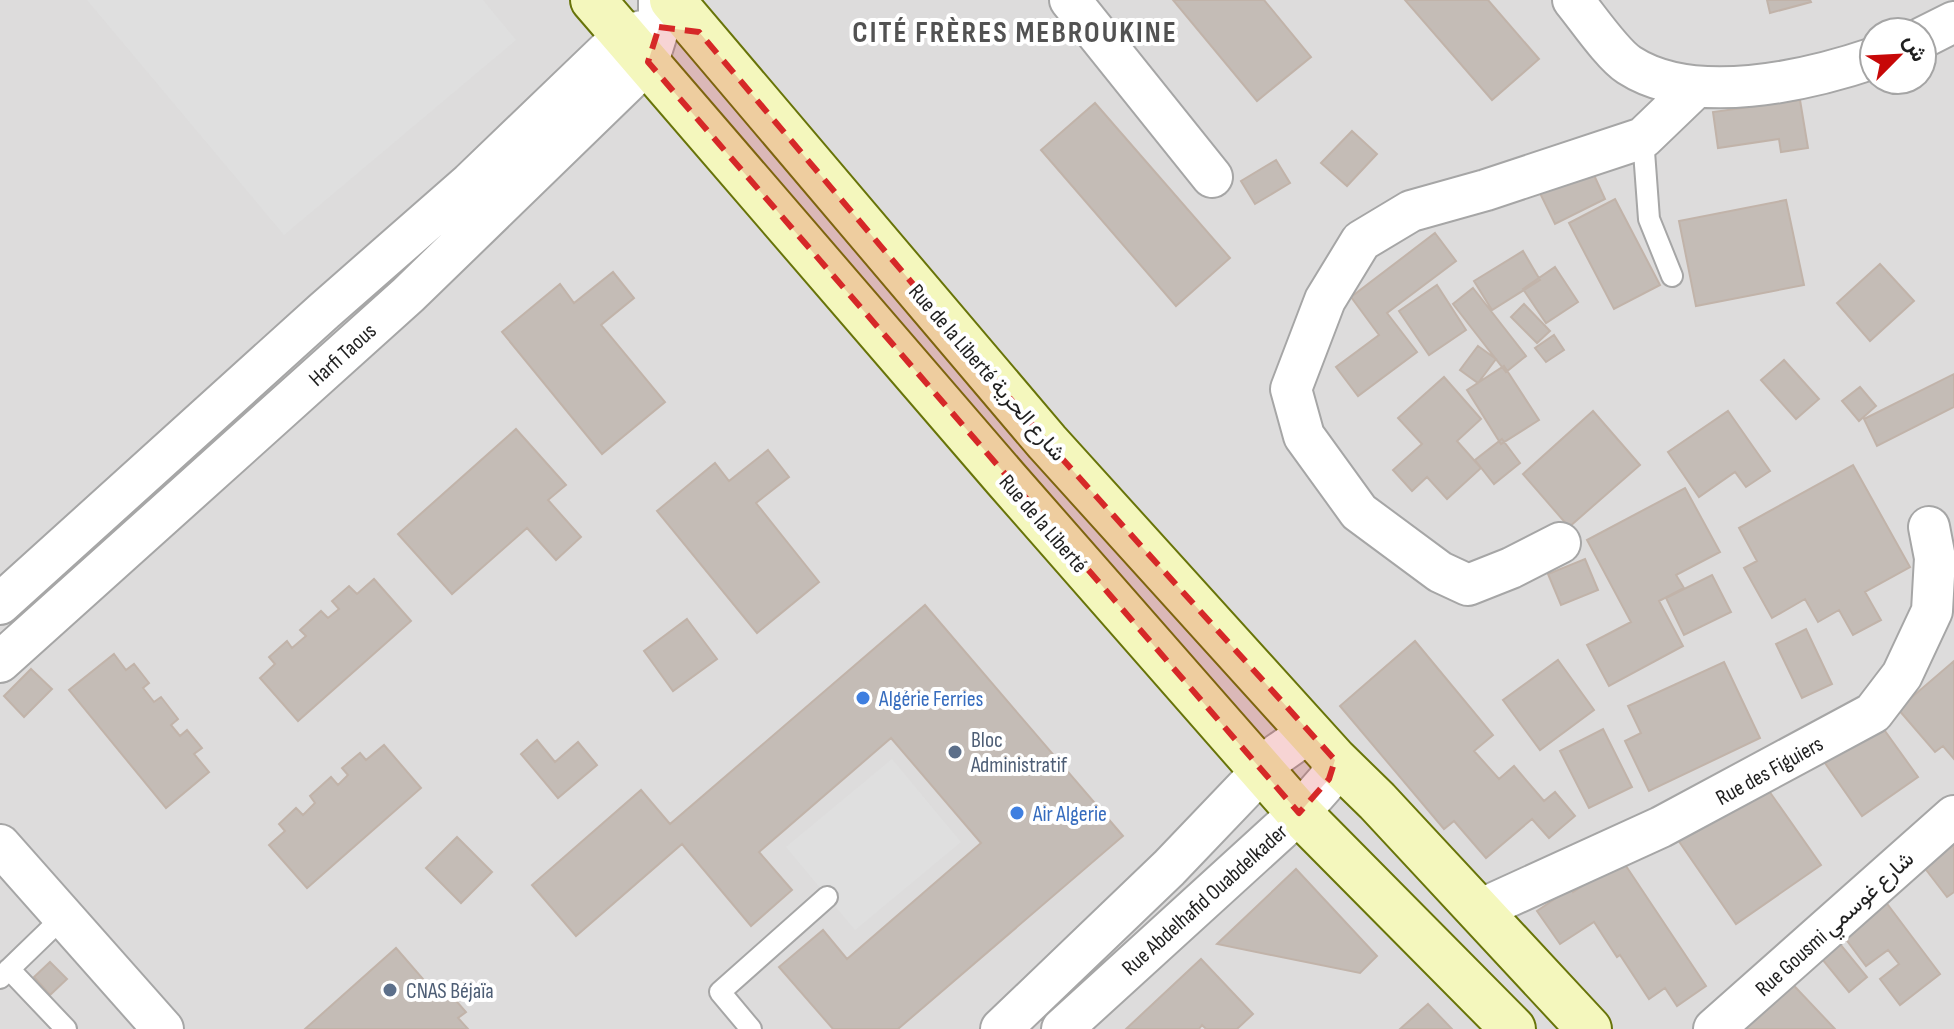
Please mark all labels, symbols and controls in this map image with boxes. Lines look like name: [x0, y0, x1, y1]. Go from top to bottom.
district label: CITÉ FRÈRES MEBROUKINE: [852, 15, 1178, 51]
north arrow: [1858, 16, 1938, 96]
text: ش: [1897, 31, 1933, 66]
street label: Rue de la Liberté شارع الحرية: [903, 279, 1071, 467]
street label: Harfi Taous: [304, 318, 382, 392]
street label: Rue de la Liberté: [993, 469, 1093, 579]
place label: Algérie Ferries: [878, 686, 984, 713]
marker: Algérie Ferries: [854, 689, 872, 707]
place label: Bloc Administratif: [970, 727, 1068, 779]
street label: Rue des Figuiers: [1711, 731, 1828, 812]
marker: Bloc Administratif: [946, 743, 964, 761]
place label: Air Algerie: [1032, 801, 1107, 828]
marker: Air Algerie: [1008, 804, 1026, 822]
street label: Rue Abdelhafid Ouabdelkader: [1117, 819, 1293, 982]
street label: Rue Gousmi شارع غوسمي: [1750, 846, 1923, 1005]
place label: CNAS Béjaïa: [406, 978, 494, 1005]
marker: CNAS Béjaïa: [381, 981, 399, 999]

